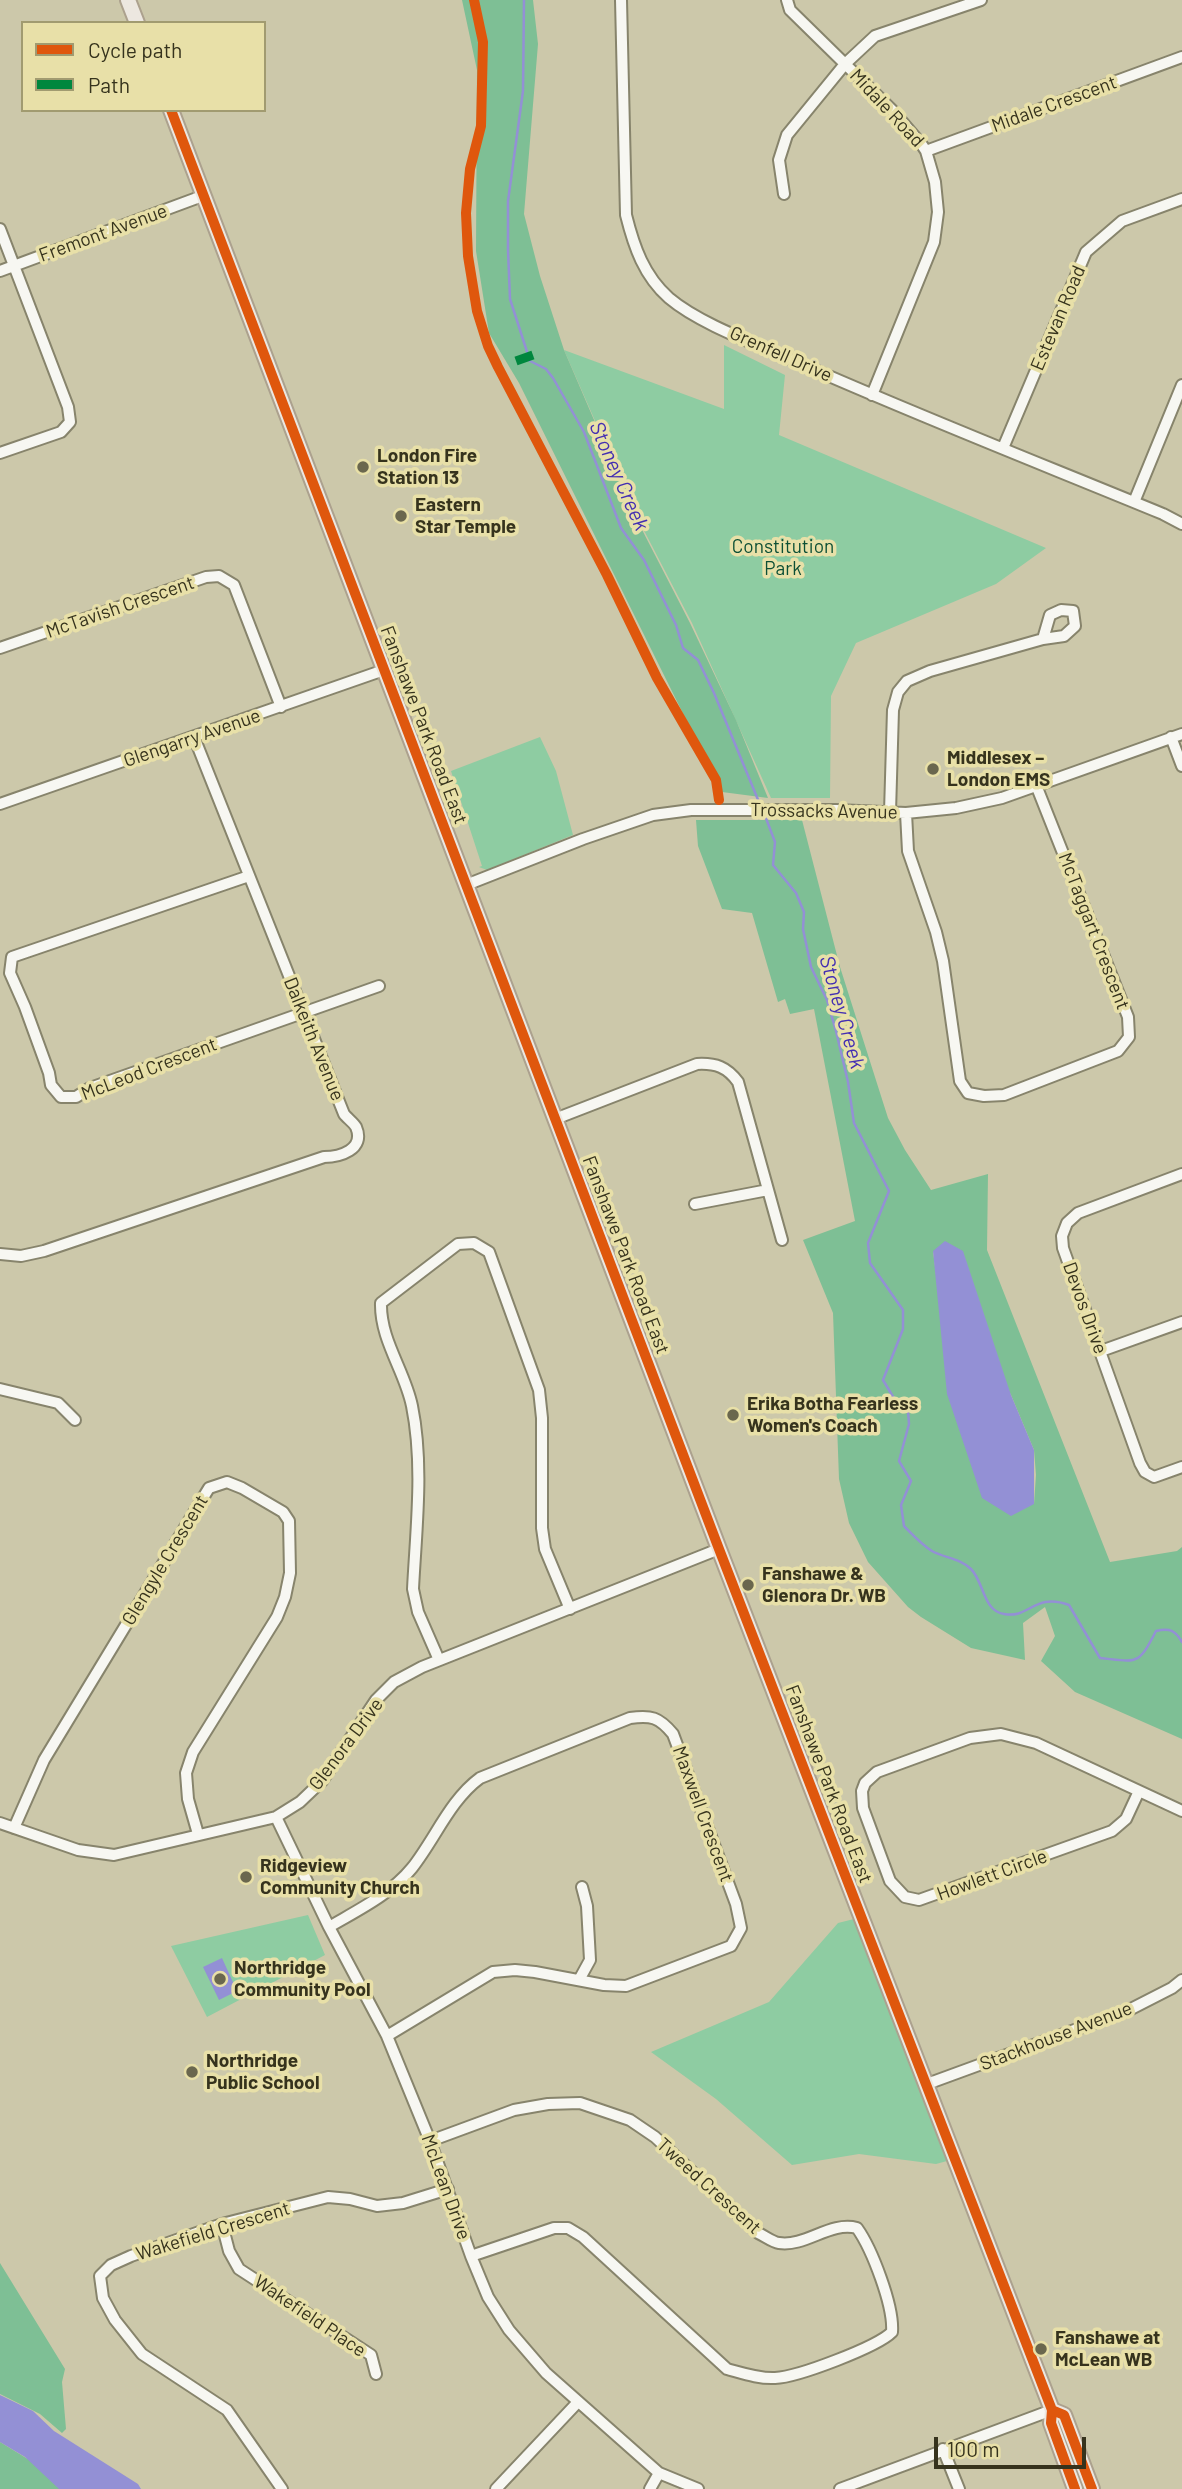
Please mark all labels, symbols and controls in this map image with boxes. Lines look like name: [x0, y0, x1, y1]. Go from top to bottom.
legend: [21, 21, 266, 112]
text: Cycle path: [88, 37, 182, 62]
street label: Midale Road: [845, 64, 929, 152]
street label: Midale Crescent: [988, 71, 1120, 137]
text: Path: [88, 72, 130, 97]
street label: Fremont Avenue: [36, 199, 170, 267]
street label: Estevan Road: [1026, 262, 1090, 374]
street label: Grenfell Drive: [726, 321, 836, 387]
water label: Stoney Creek: [584, 418, 654, 534]
place label: London Fire Station 13: [377, 445, 477, 489]
marker: London Fire Station 13: [355, 459, 371, 475]
place label: Eastern Star Temple: [415, 494, 516, 538]
marker: Eastern Star Temple: [393, 508, 409, 524]
park label: Constitution Park: [732, 536, 834, 580]
street label: McTavish Crescent: [43, 571, 197, 643]
street label: Fanshawe Park Road East: [376, 623, 472, 827]
street label: Glengarry Avenue: [120, 704, 264, 772]
place label: Middlesex – London EMS: [947, 747, 1050, 791]
marker: Middlesex – London EMS: [925, 761, 941, 777]
street label: Trossacks Avenue: [750, 798, 898, 824]
street label: McTaggart Crescent: [1054, 849, 1134, 1013]
water label: Stoney Creek: [814, 952, 870, 1072]
street label: Dalkeith Avenue: [279, 974, 349, 1104]
street label: McLeod Crescent: [78, 1033, 220, 1105]
street label: Fanshawe Park Road East: [578, 1153, 674, 1357]
street label: Devos Drive: [1058, 1259, 1112, 1357]
place label: Erika Botha Fearless Women's Coach: [747, 1393, 918, 1437]
marker: Erika Botha Fearless Women's Coach: [725, 1407, 741, 1423]
street label: Glengyle Crescent: [117, 1491, 213, 1629]
place label: Fanshawe & Glenora Dr. WB: [762, 1563, 886, 1607]
marker: Fanshawe & Glenora Dr. WB: [740, 1577, 756, 1593]
street label: Fanshawe Park Road East: [781, 1682, 877, 1886]
street label: Glenora Drive: [304, 1693, 388, 1795]
street label: Maxwell Crescent: [668, 1743, 738, 1885]
street label: Howlett Circle: [934, 1845, 1050, 1905]
place label: Ridgeview Community Church: [260, 1855, 420, 1899]
marker: Ridgeview Community Church: [238, 1869, 254, 1885]
place label: Northridge Community Pool: [234, 1957, 371, 2001]
marker: Northridge Community Pool: [212, 1971, 228, 1987]
street label: Stackhouse Avenue: [977, 1996, 1135, 2076]
place label: Northridge Public School: [206, 2050, 320, 2094]
marker: Northridge Public School: [184, 2064, 200, 2080]
street label: McLean Drive: [416, 2131, 476, 2243]
street label: Tweed Crescent: [652, 2133, 766, 2239]
street label: Wakefield Crescent: [133, 2197, 293, 2265]
street label: Wakefield Place: [250, 2270, 370, 2362]
place label: Fanshawe at McLean WB: [1055, 2327, 1160, 2371]
marker: Fanshawe at McLean WB: [1033, 2341, 1049, 2357]
scale bar: [937, 2422, 1089, 2466]
text: 100 m: [947, 2436, 1000, 2461]

